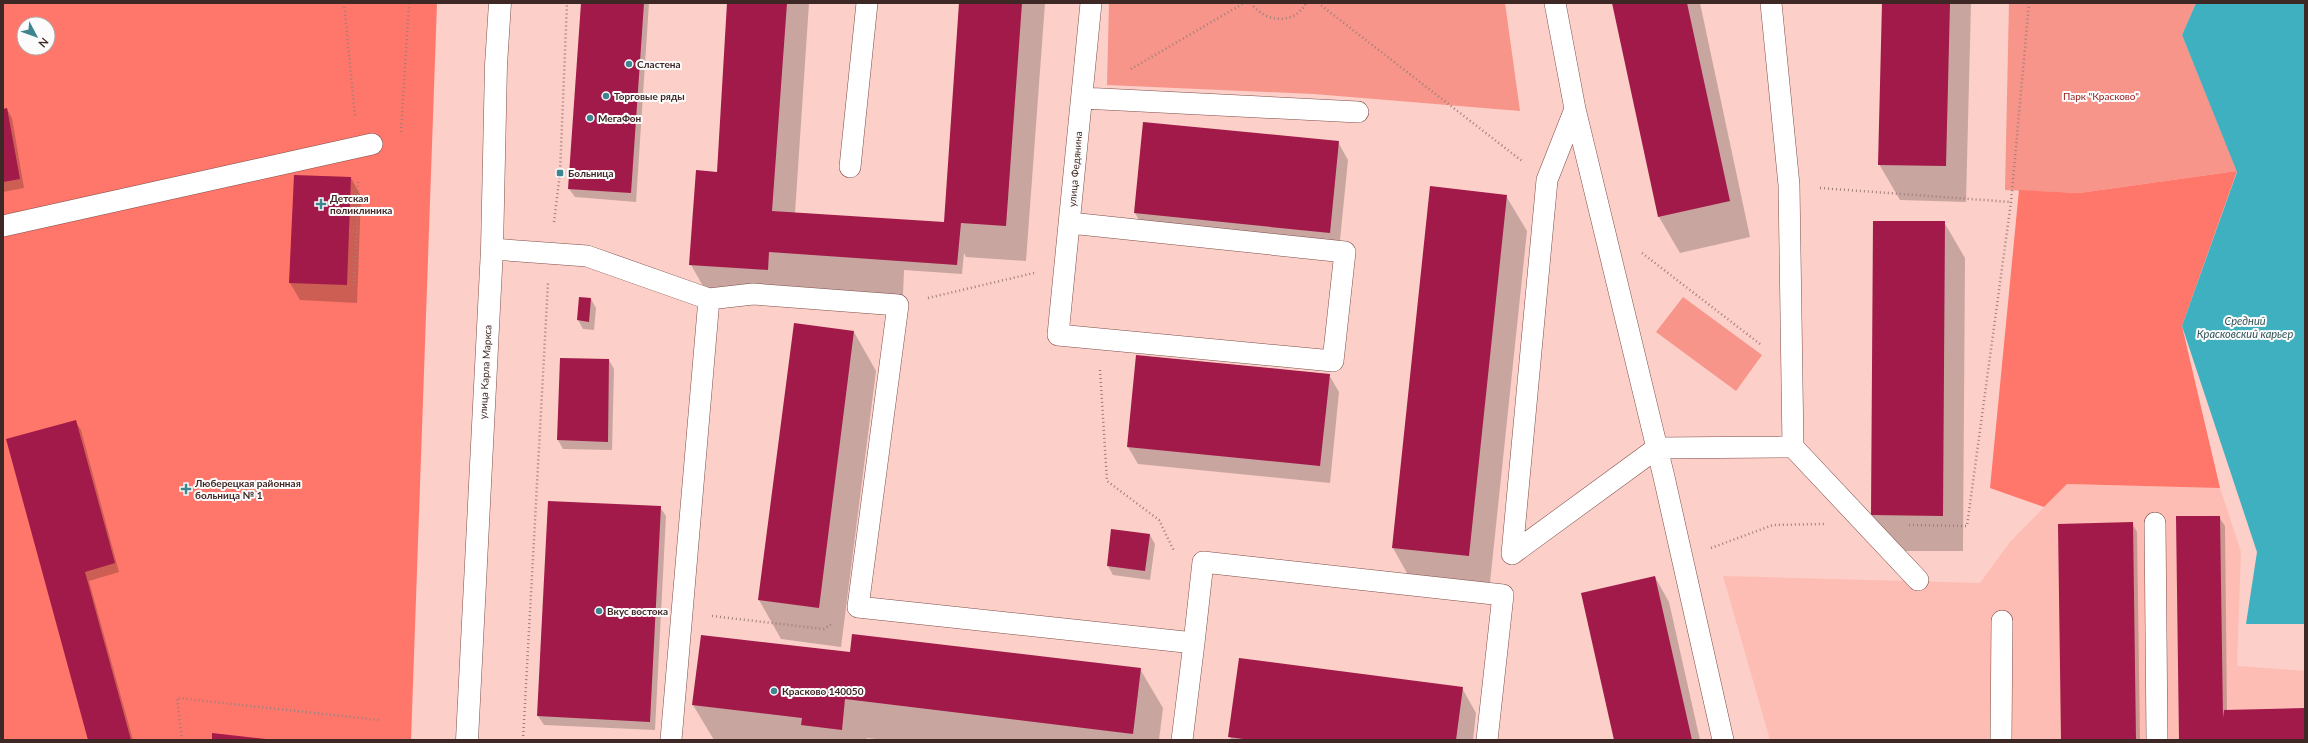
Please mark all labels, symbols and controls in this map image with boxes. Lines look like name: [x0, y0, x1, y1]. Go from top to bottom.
north arrow: [16, 16, 56, 56]
text: N: [36, 35, 52, 50]
place label: Сластена: [637, 58, 681, 70]
marker: Сластена: [624, 59, 634, 69]
place label: Торговые ряды: [614, 90, 685, 102]
park label: Парк "Красково": [2063, 90, 2139, 102]
marker: Торговые ряды: [601, 91, 611, 101]
place label: МегаФон: [598, 112, 642, 124]
marker: МегаФон: [585, 113, 595, 123]
street label: улица Федянина: [1066, 131, 1084, 207]
place label: Больница: [568, 167, 614, 179]
marker: Больница: [555, 168, 565, 178]
place label: Детская поликлиника: [330, 192, 392, 216]
marker: Детская поликлиника: [315, 198, 327, 210]
water label: Средний Красковский карьер: [2197, 314, 2293, 340]
street label: улица Карла Маркса: [477, 324, 493, 420]
place label: Люберецкая районная больница № 1: [194, 477, 301, 501]
marker: Люберецкая районная больница № 1: [180, 483, 192, 495]
place label: Вкус востока: [607, 605, 668, 617]
marker: Вкус востока: [594, 606, 604, 616]
place label: Красково 140050: [782, 685, 864, 697]
marker: Красково 140050: [769, 686, 779, 696]

